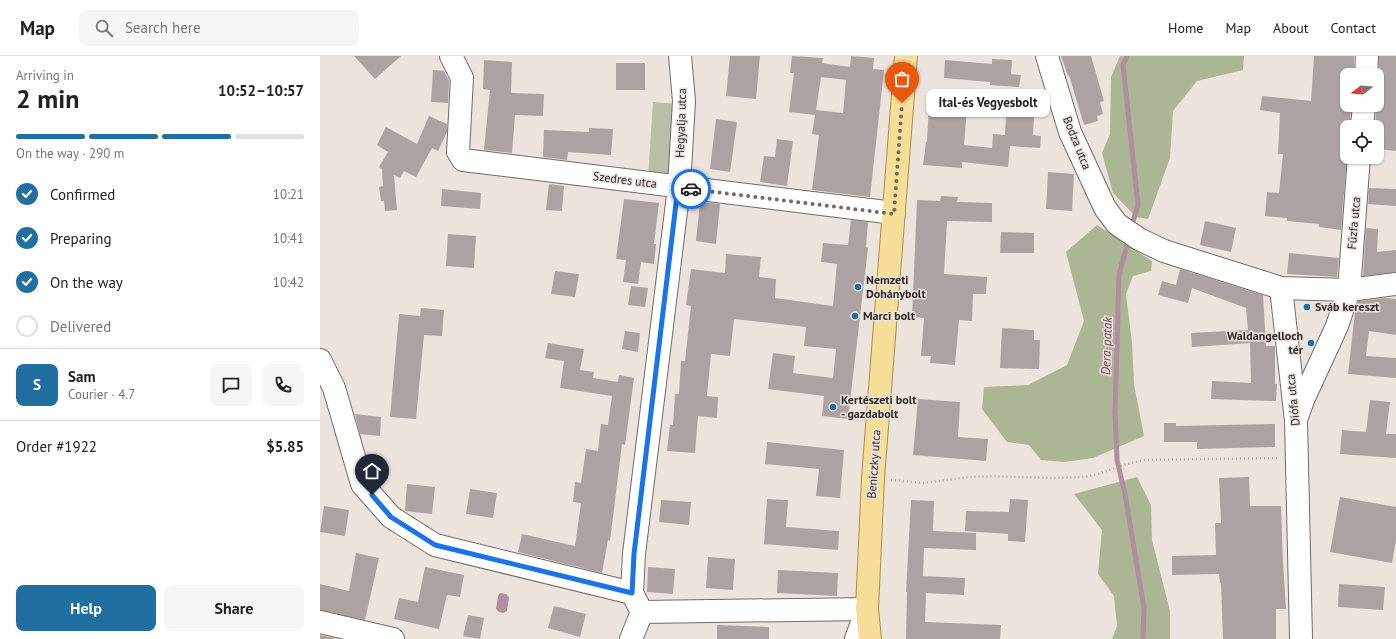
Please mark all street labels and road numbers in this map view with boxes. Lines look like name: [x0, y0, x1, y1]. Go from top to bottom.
street label: Hegyalja utca: [672, 88, 689, 158]
street label: Bodza utca: [1060, 114, 1095, 172]
street label: Szedres utca: [592, 168, 658, 191]
street label: Fűzfa utca: [1344, 196, 1363, 250]
street label: Diófa utca: [1282, 373, 1303, 427]
street label: Beniczky utca: [864, 429, 883, 499]

